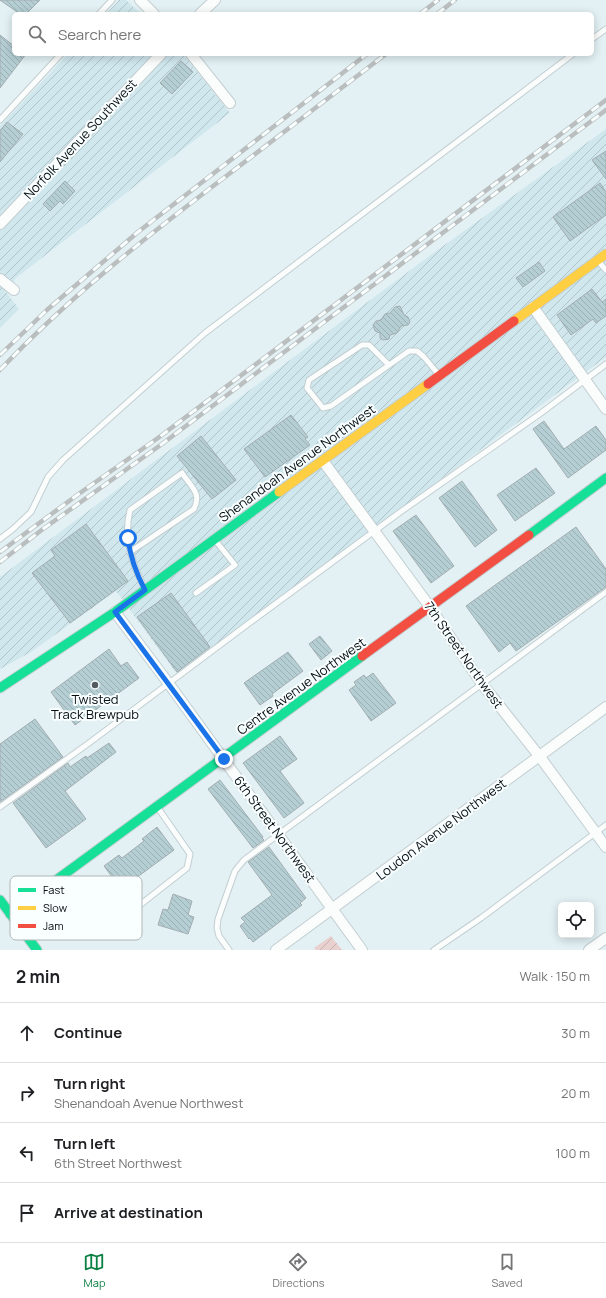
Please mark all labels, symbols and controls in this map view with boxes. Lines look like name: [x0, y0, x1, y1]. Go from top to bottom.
search box: [12, 12, 594, 56]
icon: search: [26, 23, 48, 45]
text: Search here: [58, 24, 141, 45]
street label: Norfolk Avenue Southwest: [19, 75, 141, 203]
street label: Shenandoah Avenue Northwest: [215, 400, 379, 526]
route start: [119, 529, 137, 547]
street label: 7th Street Northwest: [420, 598, 508, 712]
street label: Centre Avenue Northwest: [233, 633, 369, 739]
marker: Twisted Track Brewpub: [90, 680, 100, 690]
place label: Twisted Track Brewpub: [51, 690, 139, 723]
route end: [215, 750, 233, 768]
street label: 6th Street Northwest: [230, 772, 320, 886]
street label: Loudon Avenue Northwest: [372, 774, 510, 884]
legend: [10, 876, 142, 940]
text: Fast: [43, 882, 65, 897]
text: Slow: [43, 900, 68, 915]
map controls: [558, 902, 594, 938]
button: locate: [558, 902, 594, 938]
text: Jam: [43, 918, 64, 933]
text: 2 min: [16, 965, 60, 988]
text: Walk · 150 m: [519, 967, 590, 985]
icon: ahead: [16, 1022, 38, 1044]
text: Continue: [54, 1022, 122, 1043]
text: 30 m: [561, 1024, 590, 1042]
text: Turn right: [54, 1073, 125, 1094]
icon: right: [16, 1082, 38, 1104]
text: 20 m: [561, 1084, 590, 1102]
text: Shenandoah Avenue Northwest: [54, 1094, 243, 1112]
text: Turn left: [54, 1133, 116, 1154]
icon: left: [16, 1142, 38, 1164]
text: 100 m: [555, 1144, 590, 1162]
text: 6th Street Northwest: [54, 1154, 182, 1172]
icon: arrive: [16, 1202, 38, 1224]
text: Arrive at destination: [54, 1202, 203, 1223]
tab: Map: [83, 1251, 105, 1290]
tab: Directions: [272, 1251, 325, 1290]
tab: Saved: [492, 1251, 523, 1290]

